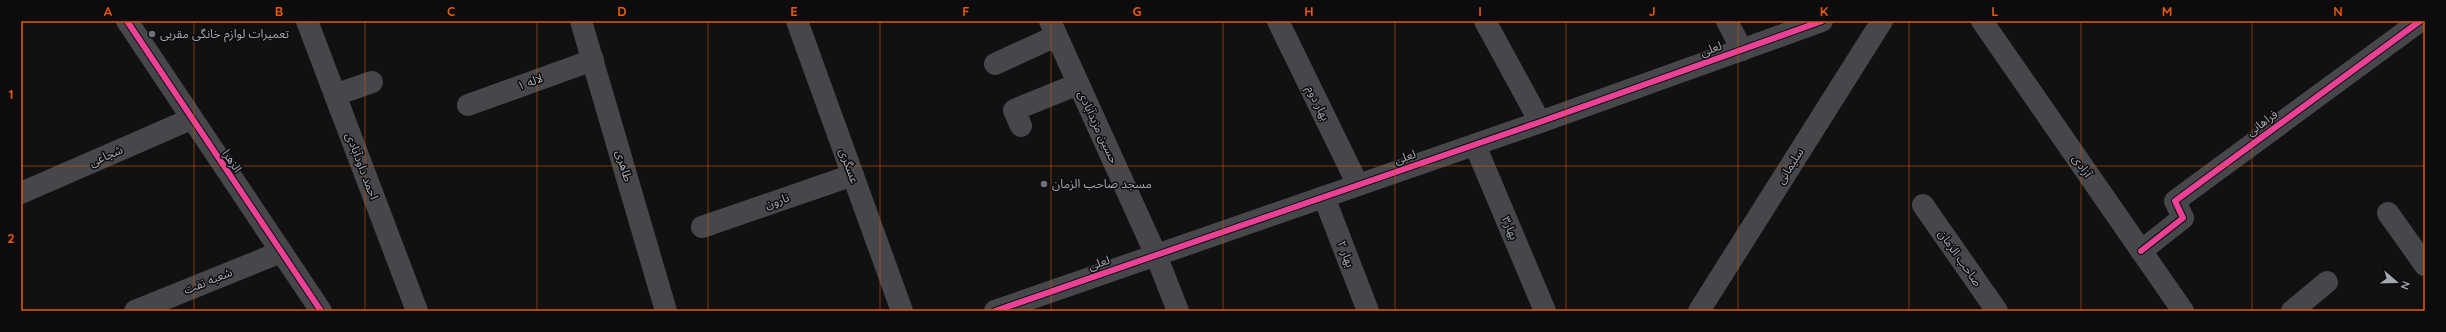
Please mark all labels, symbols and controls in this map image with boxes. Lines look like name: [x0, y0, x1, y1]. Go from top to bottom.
text: A: [104, 3, 113, 19]
text: B: [275, 3, 283, 19]
text: C: [447, 3, 455, 19]
text: D: [617, 3, 627, 19]
text: E: [790, 3, 798, 19]
text: F: [962, 3, 970, 19]
text: G: [1132, 3, 1142, 19]
text: H: [1304, 3, 1314, 19]
text: I: [1478, 3, 1482, 19]
text: J: [1648, 3, 1656, 19]
text: K: [1820, 3, 1829, 19]
text: L: [1991, 3, 1999, 19]
text: M: [2162, 3, 2172, 19]
text: N: [2333, 3, 2343, 19]
place label: تعمیرات لوازم خانگی مقربی: [160, 26, 290, 43]
marker: تعمیرات لوازم خانگی مقربی: [147, 29, 157, 39]
street label: لعلی: [1698, 38, 1724, 59]
street label: لاله ۱: [515, 70, 545, 93]
street label: بهار دوم: [1302, 83, 1333, 124]
text: 1: [8, 86, 14, 102]
street label: حسین مزیدآبادی: [1075, 88, 1122, 166]
street label: فراهانی: [2243, 106, 2280, 139]
street label: احمد داودآبادی: [343, 130, 382, 202]
street label: شجاعی: [87, 141, 125, 170]
street label: سلیمانی: [1773, 145, 1807, 187]
street label: الزهرا: [219, 146, 246, 175]
street label: عسگری: [836, 146, 863, 185]
street label: لعلی: [1392, 146, 1418, 167]
street label: طاهری: [613, 148, 636, 183]
street label: آزادی: [2069, 151, 2096, 181]
place label: مسجد صاحب الزمان: [1052, 176, 1152, 191]
marker: مسجد صاحب الزمان: [1039, 179, 1049, 189]
street label: نارون: [763, 189, 791, 212]
street label: بهار۳: [1499, 214, 1522, 242]
street label: صاحب الزمان: [1935, 226, 1986, 289]
text: 2: [7, 230, 15, 246]
street label: بهار ۲: [1335, 238, 1358, 269]
street label: لعلی: [1086, 252, 1112, 273]
north arrow: [2376, 262, 2416, 302]
street label: شعبه نفت: [181, 264, 234, 297]
text: N: [2397, 279, 2413, 292]

